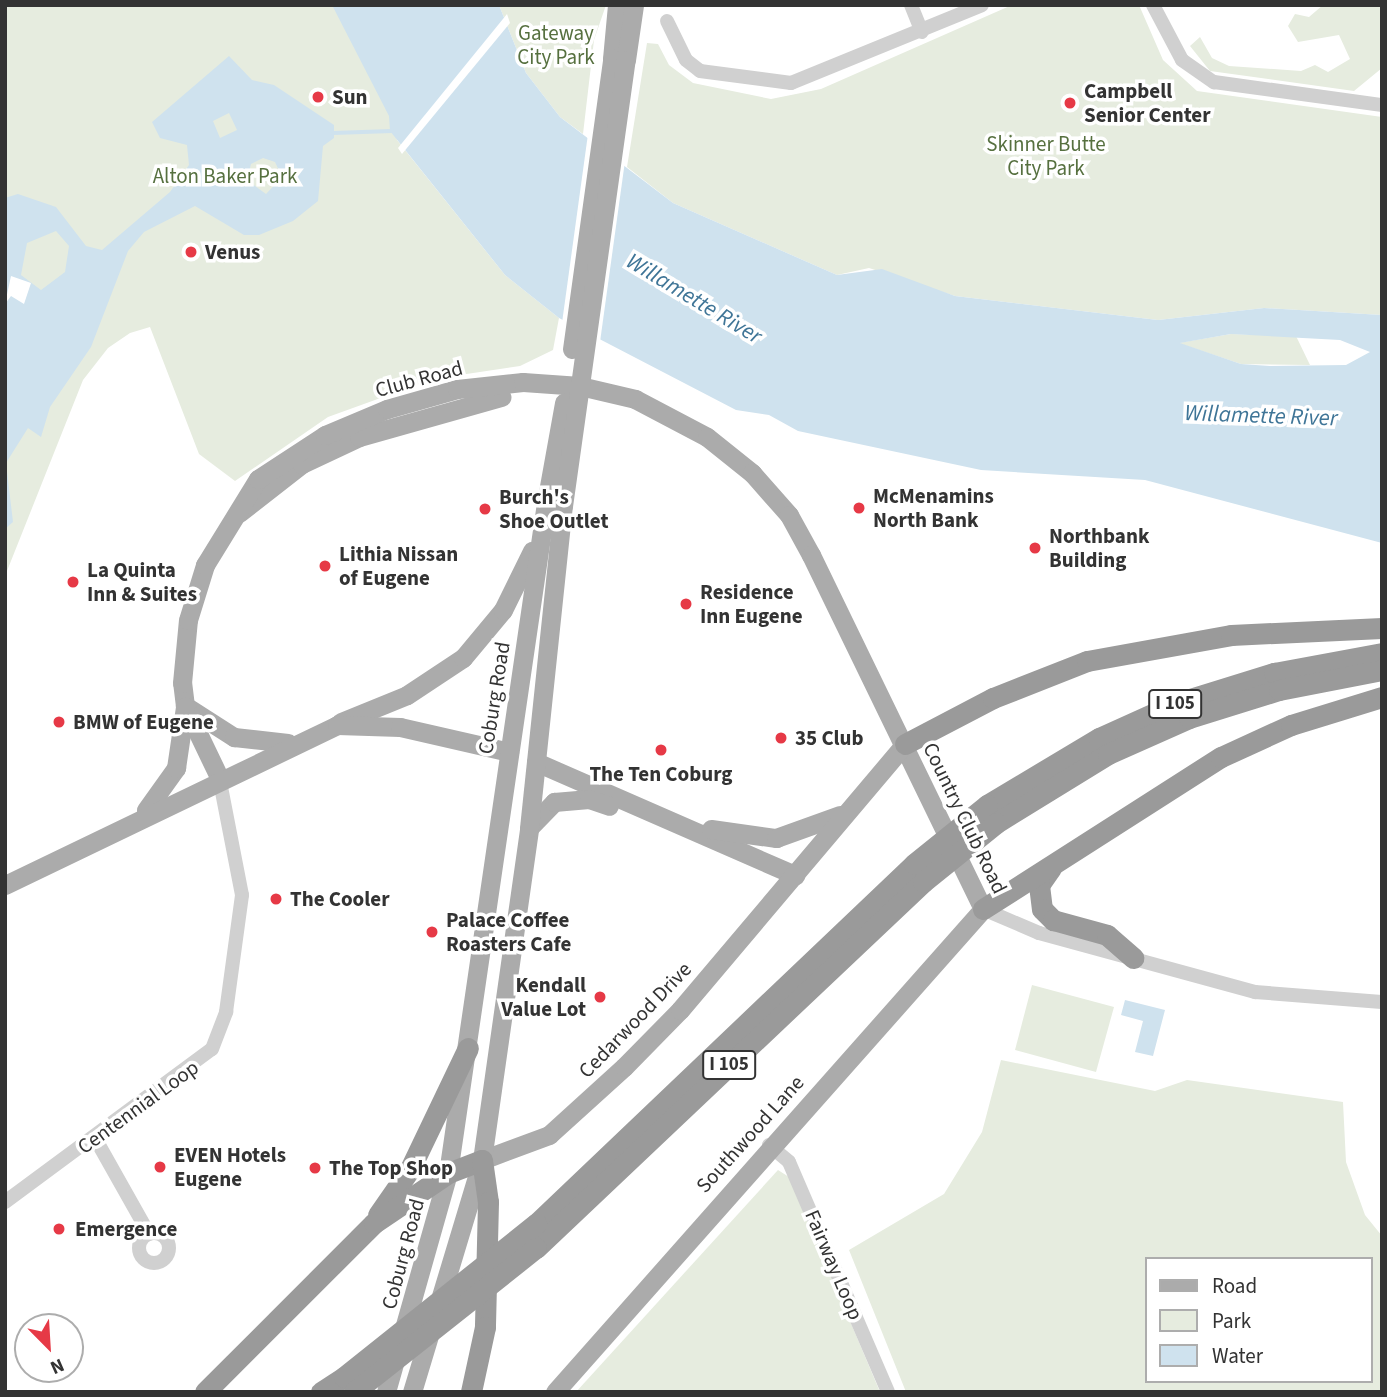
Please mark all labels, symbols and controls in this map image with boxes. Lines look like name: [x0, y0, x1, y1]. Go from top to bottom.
park label: Gateway City Park: [517, 20, 595, 70]
place label: Campbell Senior Center: [1084, 78, 1211, 128]
place label: Sun: [332, 84, 368, 110]
marker: Sun: [310, 89, 326, 105]
marker: Campbell Senior Center: [1062, 95, 1078, 111]
park label: Skinner Butte City Park: [986, 131, 1106, 181]
park label: Alton Baker Park: [153, 163, 297, 189]
place label: Venus: [205, 239, 260, 265]
marker: Venus: [183, 244, 199, 260]
water label: Willamette River: [621, 248, 767, 350]
street label: Club Road: [372, 355, 466, 403]
water label: Willamette River: [1184, 400, 1338, 432]
place label: McMenamins North Bank: [873, 483, 994, 533]
place label: Burch's Shoe Outlet: [499, 484, 608, 534]
marker: McMenamins North Bank: [851, 500, 867, 516]
marker: Burch's Shoe Outlet: [477, 501, 493, 517]
place label: Northbank Building: [1049, 523, 1149, 573]
marker: Northbank Building: [1027, 540, 1043, 556]
place label: Lithia Nissan of Eugene: [339, 541, 458, 591]
place label: La Quinta Inn & Suites: [87, 557, 197, 607]
marker: Lithia Nissan of Eugene: [317, 558, 333, 574]
marker: La Quinta Inn & Suites: [65, 574, 81, 590]
place label: Residence Inn Eugene: [700, 579, 803, 629]
marker: Residence Inn Eugene: [678, 596, 694, 612]
street label: Coburg Road: [473, 640, 515, 756]
road number: I 105: [1147, 688, 1203, 720]
place label: BMW of Eugene: [73, 709, 214, 735]
marker: BMW of Eugene: [51, 714, 67, 730]
place label: 35 Club: [795, 725, 864, 751]
marker: 35 Club: [773, 730, 789, 746]
street label: Country Club Road: [918, 738, 1012, 898]
marker: The Ten Coburg: [653, 742, 669, 758]
place label: The Ten Coburg: [589, 761, 733, 787]
place label: The Cooler: [290, 886, 390, 912]
marker: The Cooler: [268, 891, 284, 907]
place label: Palace Coffee Roasters Cafe: [446, 907, 571, 957]
marker: Palace Coffee Roasters Cafe: [424, 924, 440, 940]
street label: Cedarwood Drive: [573, 957, 697, 1083]
place label: Kendall Value Lot: [501, 972, 586, 1022]
marker: Kendall Value Lot: [592, 989, 608, 1005]
road number: I 105: [701, 1050, 757, 1080]
street label: Centennial Loop: [72, 1055, 204, 1159]
street label: Southwood Lane: [691, 1070, 809, 1198]
place label: EVEN Hotels Eugene: [174, 1142, 286, 1192]
place label: The Top Shop: [329, 1155, 453, 1181]
marker: EVEN Hotels Eugene: [152, 1159, 168, 1175]
marker: The Top Shop: [307, 1160, 323, 1176]
street label: Coburg Road: [376, 1196, 430, 1312]
street label: Fairway Loop: [800, 1206, 868, 1324]
place label: Emergence: [75, 1216, 177, 1242]
marker: Emergence: [49, 1219, 69, 1239]
legend: [1146, 1257, 1373, 1383]
text: Road: [1212, 1271, 1257, 1301]
text: Park: [1212, 1306, 1251, 1336]
north arrow: [14, 1313, 84, 1383]
text: Water: [1212, 1341, 1263, 1371]
text: N: [46, 1351, 68, 1381]

